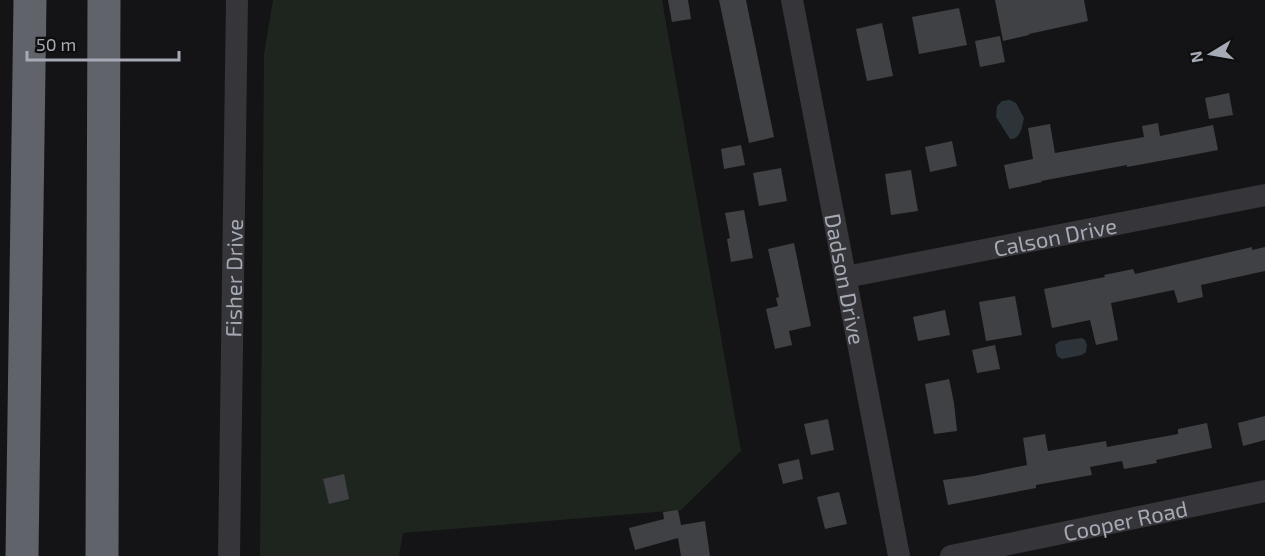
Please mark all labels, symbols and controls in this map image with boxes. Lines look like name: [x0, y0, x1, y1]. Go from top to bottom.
scale bar: [27, 24, 178, 62]
north arrow: [1181, 24, 1241, 84]
text: 50 m: [36, 33, 76, 55]
text: N: [1185, 49, 1206, 64]
street label: Dadson Drive: [820, 211, 871, 347]
street label: Calson Drive: [991, 211, 1119, 261]
street label: Fisher Drive: [219, 219, 247, 338]
street label: Cooper Road: [1061, 494, 1190, 545]

